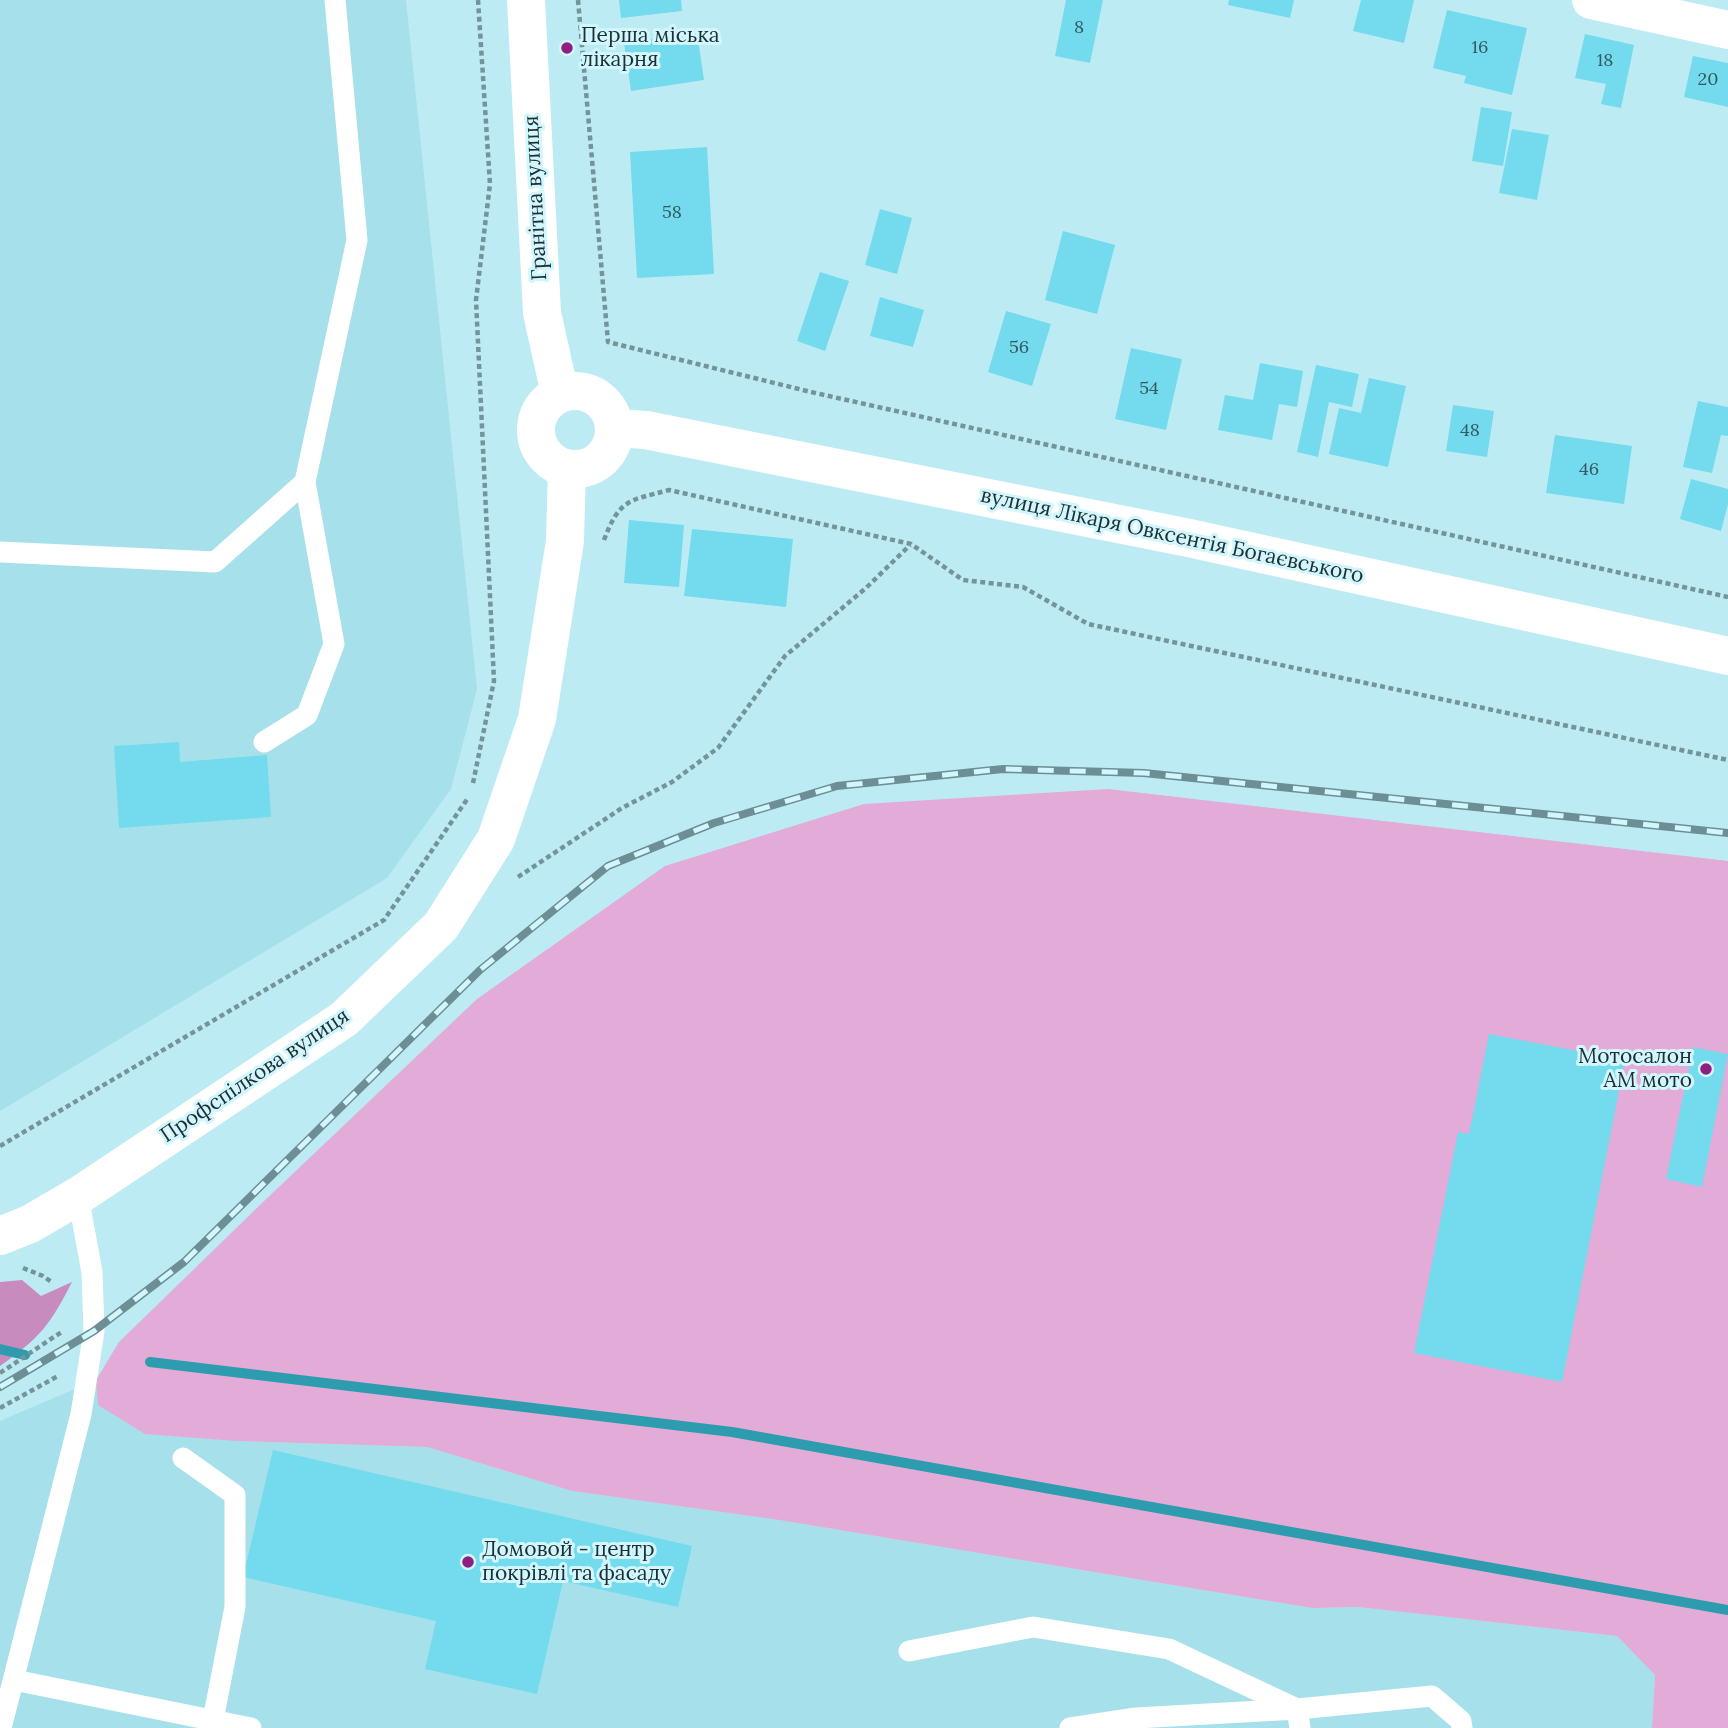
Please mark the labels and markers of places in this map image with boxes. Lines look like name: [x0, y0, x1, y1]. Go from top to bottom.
place label: Перша міська лікарня: [581, 23, 720, 73]
marker: Перша міська лікарня: [559, 40, 575, 56]
place label: Мотосалон АМ мото: [1578, 1044, 1692, 1094]
marker: Мотосалон АМ мото: [1698, 1061, 1714, 1077]
place label: Домовой - центр покрівлі та фасаду: [482, 1537, 671, 1587]
marker: Домовой - центр покрівлі та фасаду: [460, 1554, 476, 1570]

